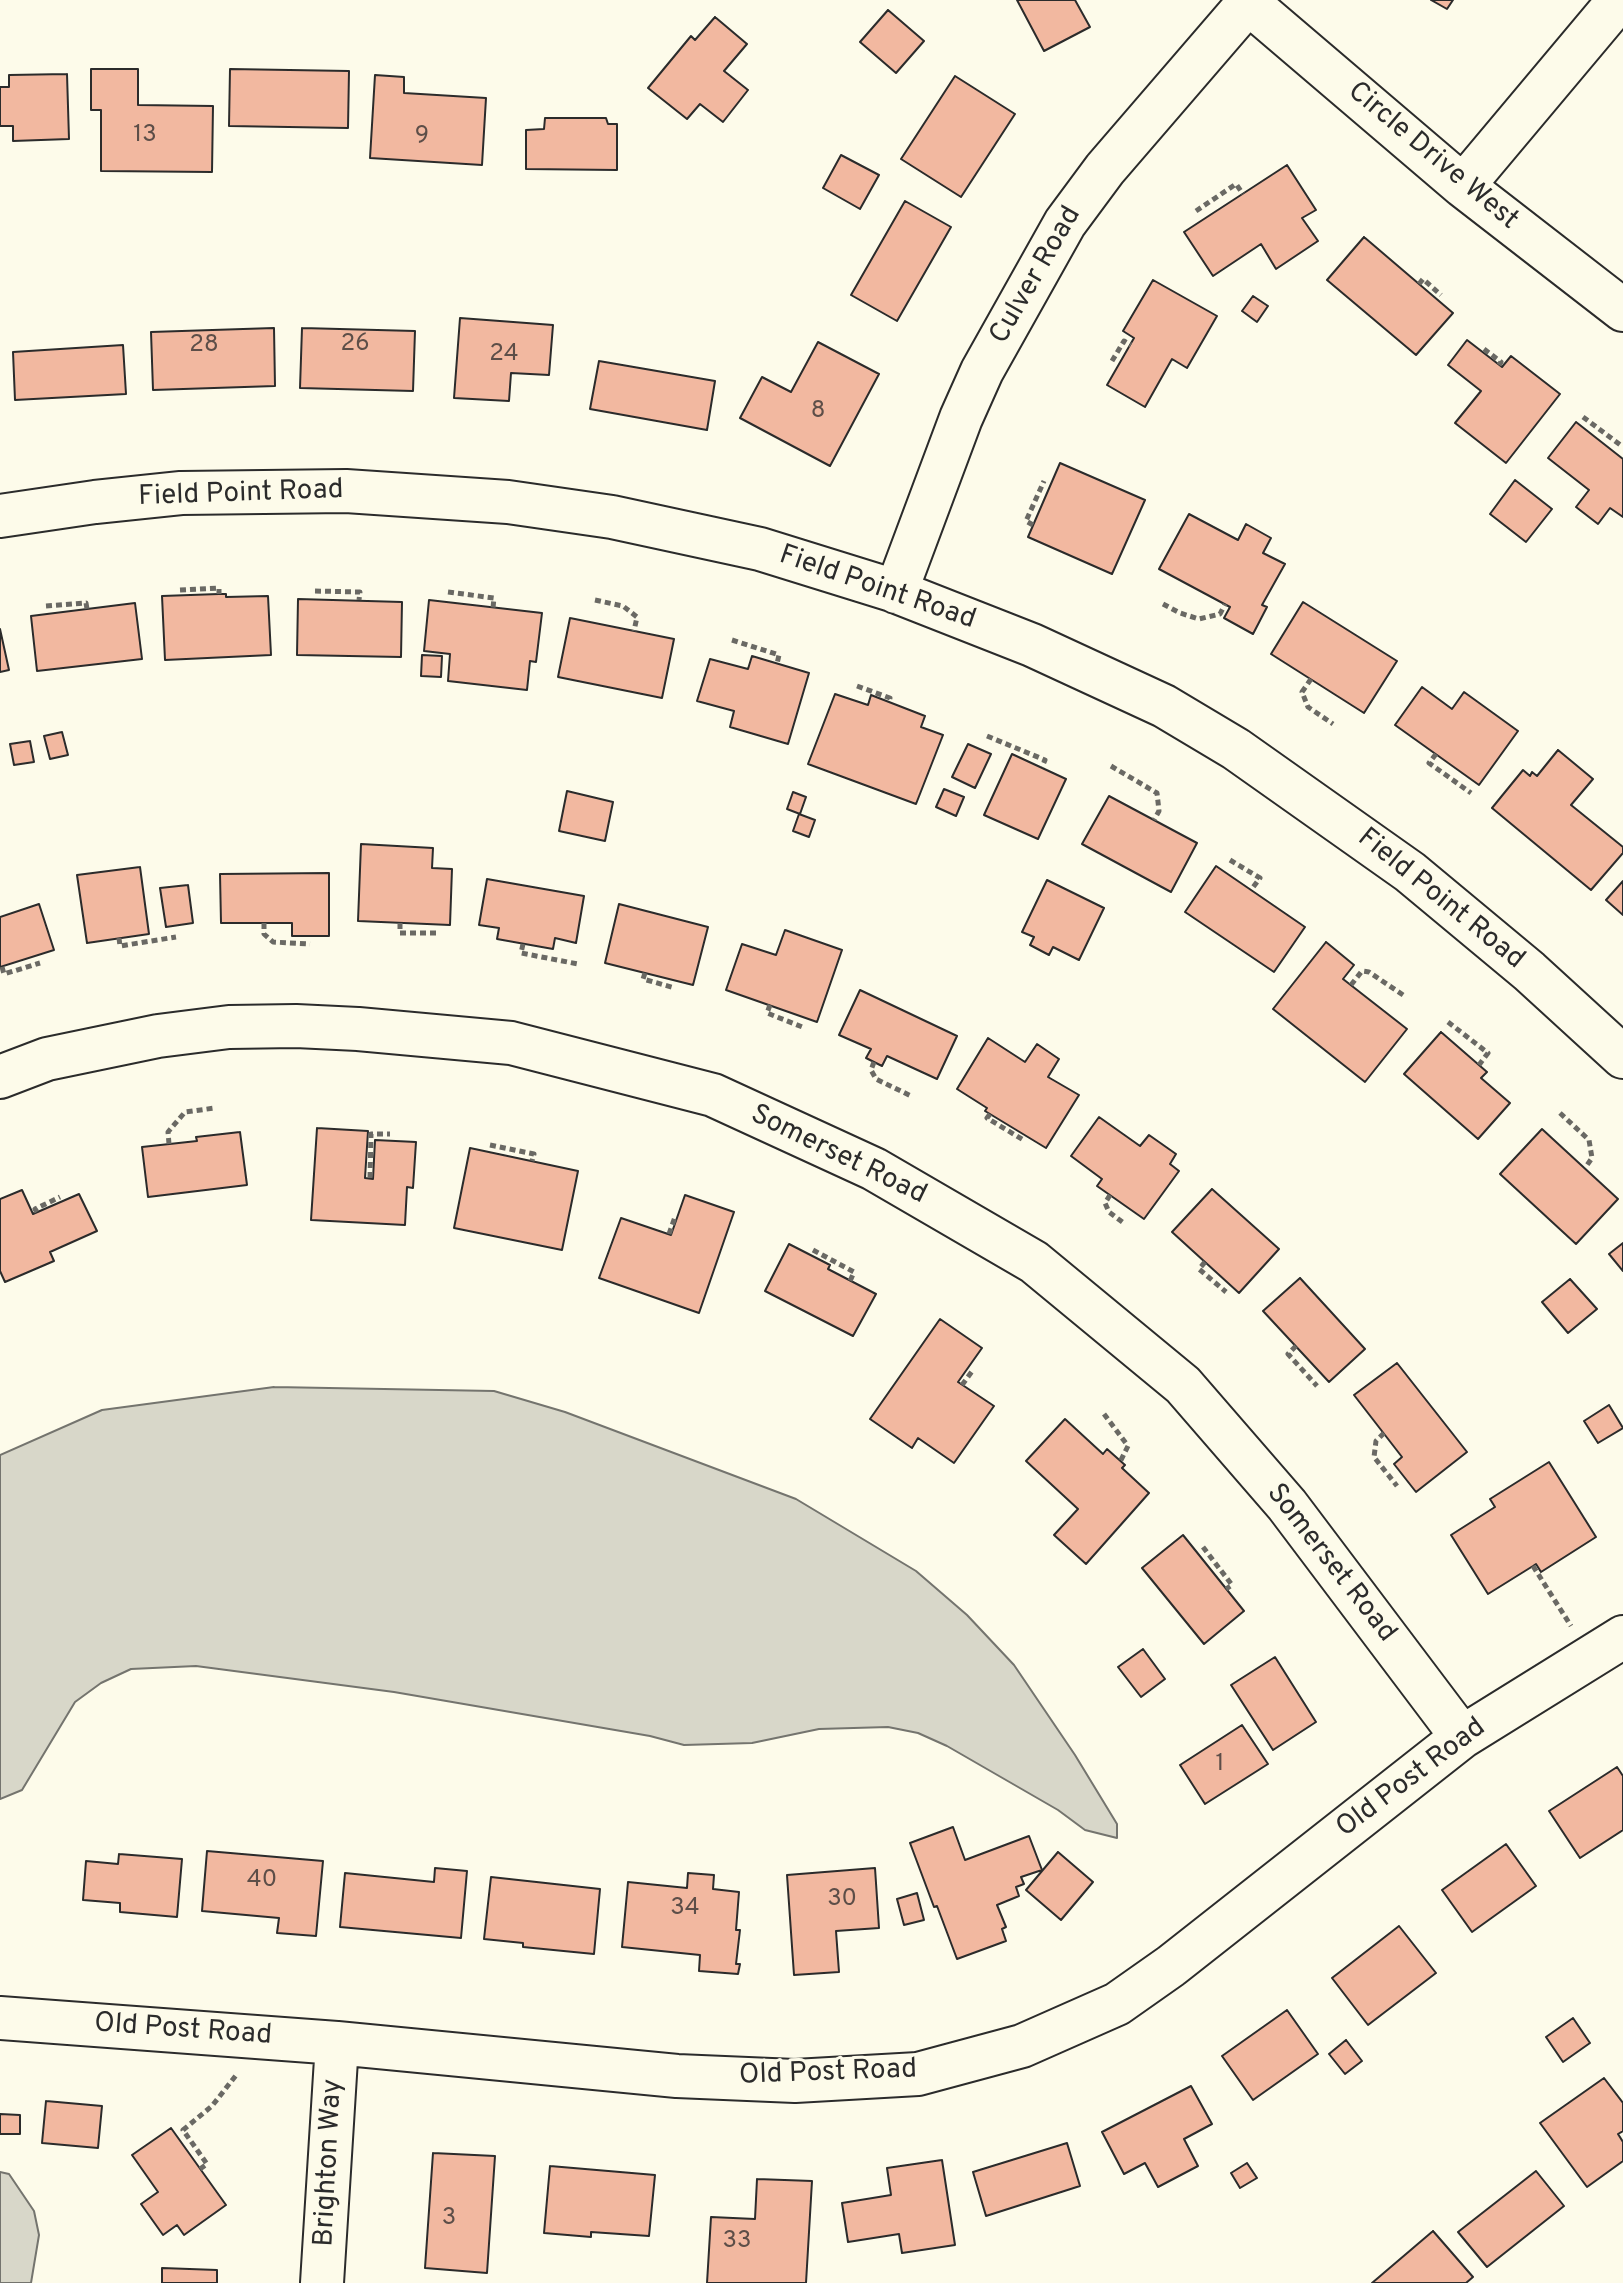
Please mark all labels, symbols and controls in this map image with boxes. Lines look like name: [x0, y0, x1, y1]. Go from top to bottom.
street label: Circle Drive West: [1340, 76, 1524, 238]
house number: 13: [133, 122, 157, 150]
house number: 9: [415, 123, 429, 151]
street label: Culver Road: [984, 201, 1090, 351]
house number: 26: [340, 331, 370, 359]
house number: 28: [189, 332, 219, 360]
house number: 24: [489, 341, 519, 369]
house number: 8: [811, 398, 825, 426]
street label: Field Point Road: [138, 475, 344, 515]
street label: Field Point Road: [774, 540, 980, 638]
street label: Field Point Road: [1350, 822, 1530, 978]
street label: Somerset Road: [745, 1099, 931, 1213]
street label: Somerset Road: [1258, 1478, 1402, 1650]
street label: Old Post Road: [1331, 1712, 1493, 1846]
house number: 1: [1216, 1751, 1224, 1779]
house number: 40: [247, 1867, 277, 1895]
house number: 30: [827, 1886, 857, 1914]
house number: 34: [670, 1895, 700, 1923]
street label: Old Post Road: [93, 2008, 273, 2054]
street label: Old Post Road: [738, 2054, 918, 2094]
street label: Brighton Way: [309, 2078, 351, 2248]
house number: 3: [442, 2205, 456, 2233]
house number: 33: [723, 2228, 751, 2256]

